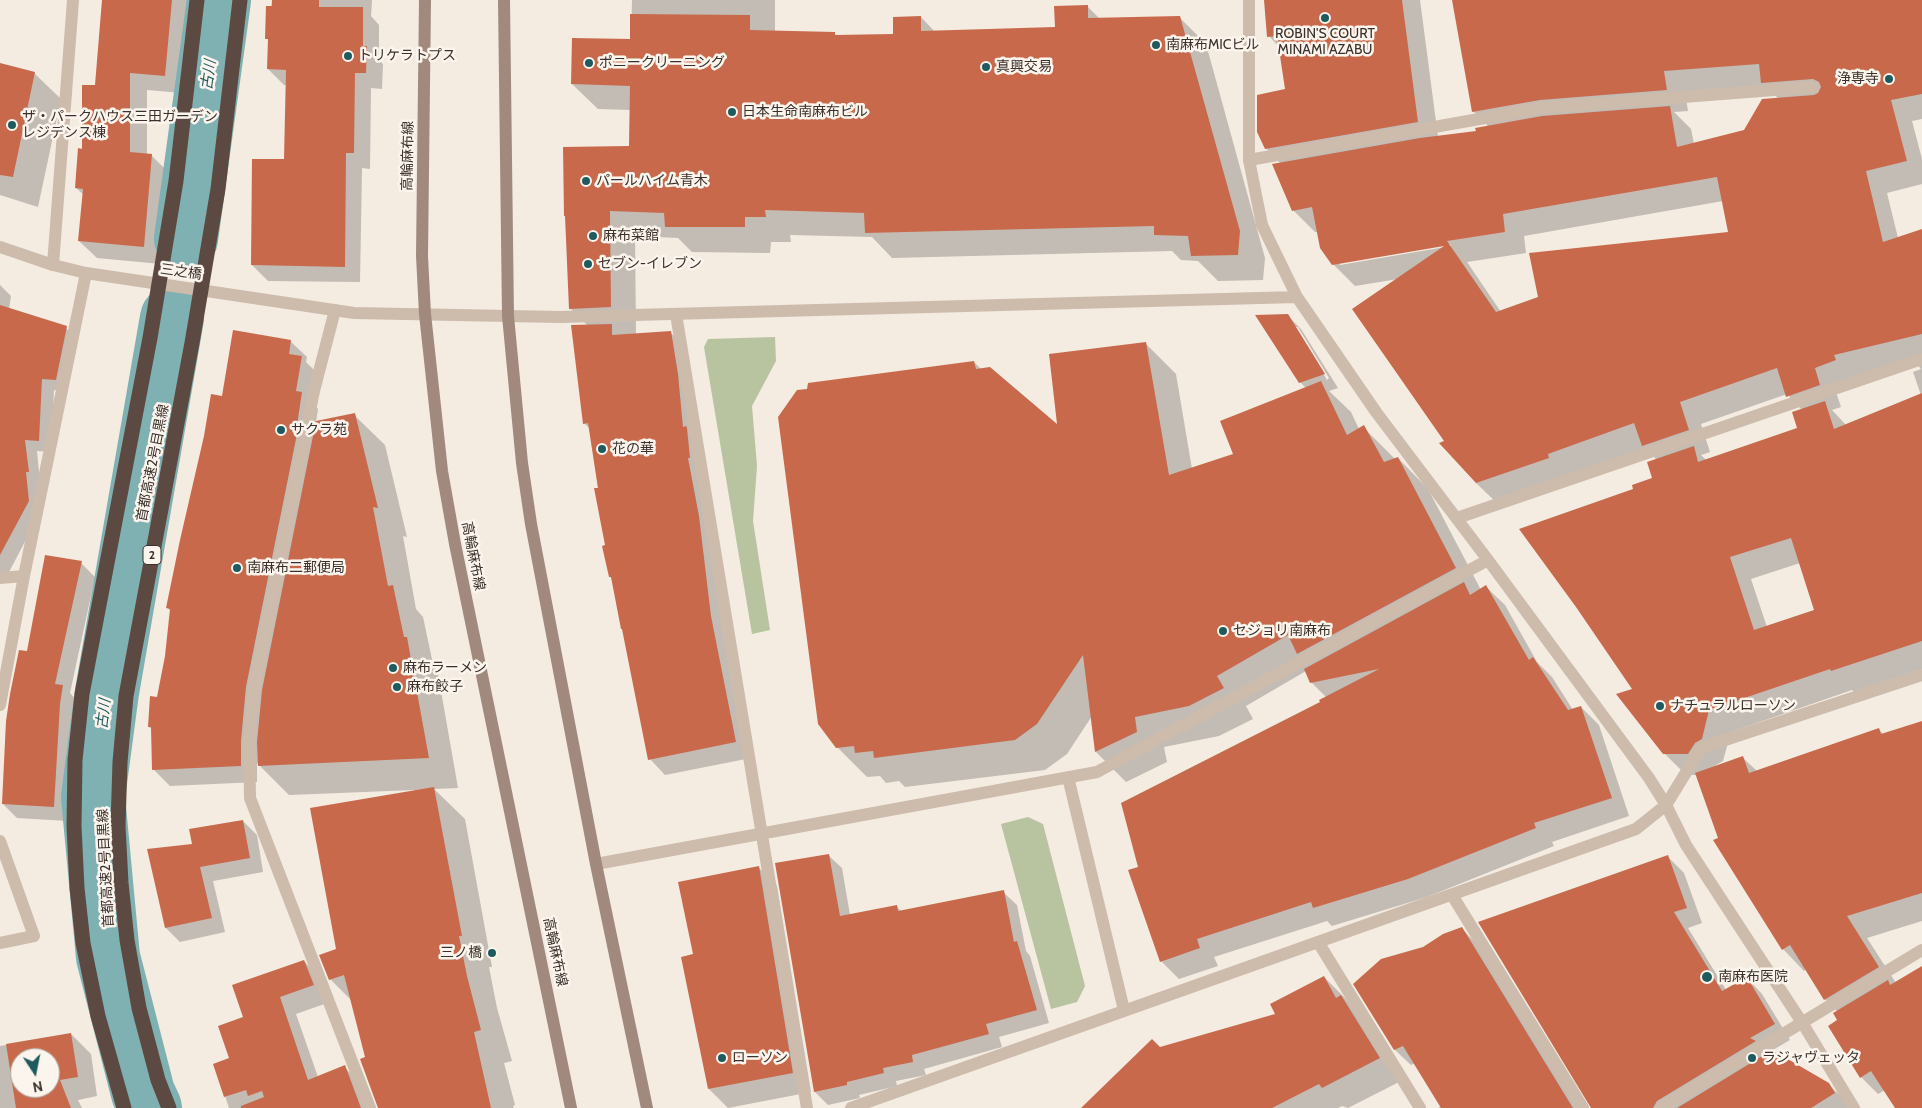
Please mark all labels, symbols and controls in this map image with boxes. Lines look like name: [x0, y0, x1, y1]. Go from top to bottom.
marker: ROBIN'S COURT MINAMI AZABU: [1319, 12, 1331, 24]
place label: ROBIN'S COURT MINAMI AZABU: [1275, 26, 1375, 58]
place label: 南麻布MICビル: [1166, 37, 1259, 53]
marker: 南麻布MICビル: [1150, 39, 1162, 51]
place label: トリケラトプス: [358, 48, 456, 64]
marker: トリケラトプス: [342, 50, 354, 62]
place label: ポニークリーニング: [599, 55, 725, 71]
marker: ポニークリーニング: [583, 57, 595, 69]
water label: 古川: [198, 59, 220, 91]
place label: 真興交易: [996, 59, 1052, 75]
marker: 真興交易: [980, 61, 992, 73]
place label: 浄専寺: [1837, 71, 1879, 87]
marker: 浄専寺: [1883, 73, 1895, 85]
place label: 日本生命南麻布ビル: [742, 104, 868, 120]
marker: 日本生命南麻布ビル: [726, 106, 738, 118]
place label: ザ・パークハウス三田ガーデン レジデンス棟: [22, 109, 218, 142]
marker: ザ・パークハウス三田ガーデン レジデンス棟: [6, 119, 18, 131]
street label: 高輪麻布線: [399, 121, 417, 191]
place label: パールハイム青木: [596, 173, 708, 189]
marker: パールハイム青木: [580, 175, 592, 187]
place label: 麻布菜館: [603, 228, 659, 244]
marker: 麻布菜館: [587, 230, 599, 242]
place label: セブン-イレブン: [598, 256, 702, 272]
marker: セブン-イレブン: [582, 258, 594, 270]
street label: 三之橋: [159, 261, 203, 283]
street label: 首都高速2号目黒線: [133, 403, 173, 523]
place label: サクラ苑: [291, 422, 347, 438]
marker: サクラ苑: [275, 424, 287, 436]
place label: 花の華: [612, 441, 654, 457]
marker: 花の華: [596, 443, 608, 455]
street label: 高輪麻布線: [458, 520, 488, 592]
road number: 2: [143, 546, 161, 564]
place label: 南麻布二郵便局: [247, 560, 345, 576]
marker: 南麻布二郵便局: [231, 562, 243, 574]
place label: セジョリ南麻布: [1233, 623, 1331, 639]
marker: セジョリ南麻布: [1217, 625, 1229, 637]
place label: 麻布ラーメン: [403, 660, 487, 676]
marker: 麻布ラーメン: [387, 662, 399, 674]
place label: 麻布餃子: [407, 679, 463, 695]
marker: 麻布餃子: [391, 681, 403, 693]
water label: 古川: [93, 698, 115, 730]
place label: ナチュラルローソン: [1670, 698, 1796, 714]
marker: ナチュラルローソン: [1654, 700, 1666, 712]
street label: 首都高速2号目黒線: [94, 808, 118, 928]
street label: 高輪麻布線: [540, 916, 570, 988]
place label: 三ノ橋: [440, 945, 482, 961]
marker: 三ノ橋: [486, 947, 498, 959]
place label: 南麻布医院: [1718, 969, 1788, 985]
marker: 南麻布医院: [1700, 970, 1714, 984]
north arrow: [10, 1048, 60, 1098]
place label: ローソン: [732, 1050, 788, 1066]
place label: ラジャヴェッタ: [1762, 1050, 1860, 1066]
marker: ローソン: [716, 1052, 728, 1064]
marker: ラジャヴェッタ: [1746, 1052, 1758, 1064]
text: N: [31, 1077, 44, 1097]

